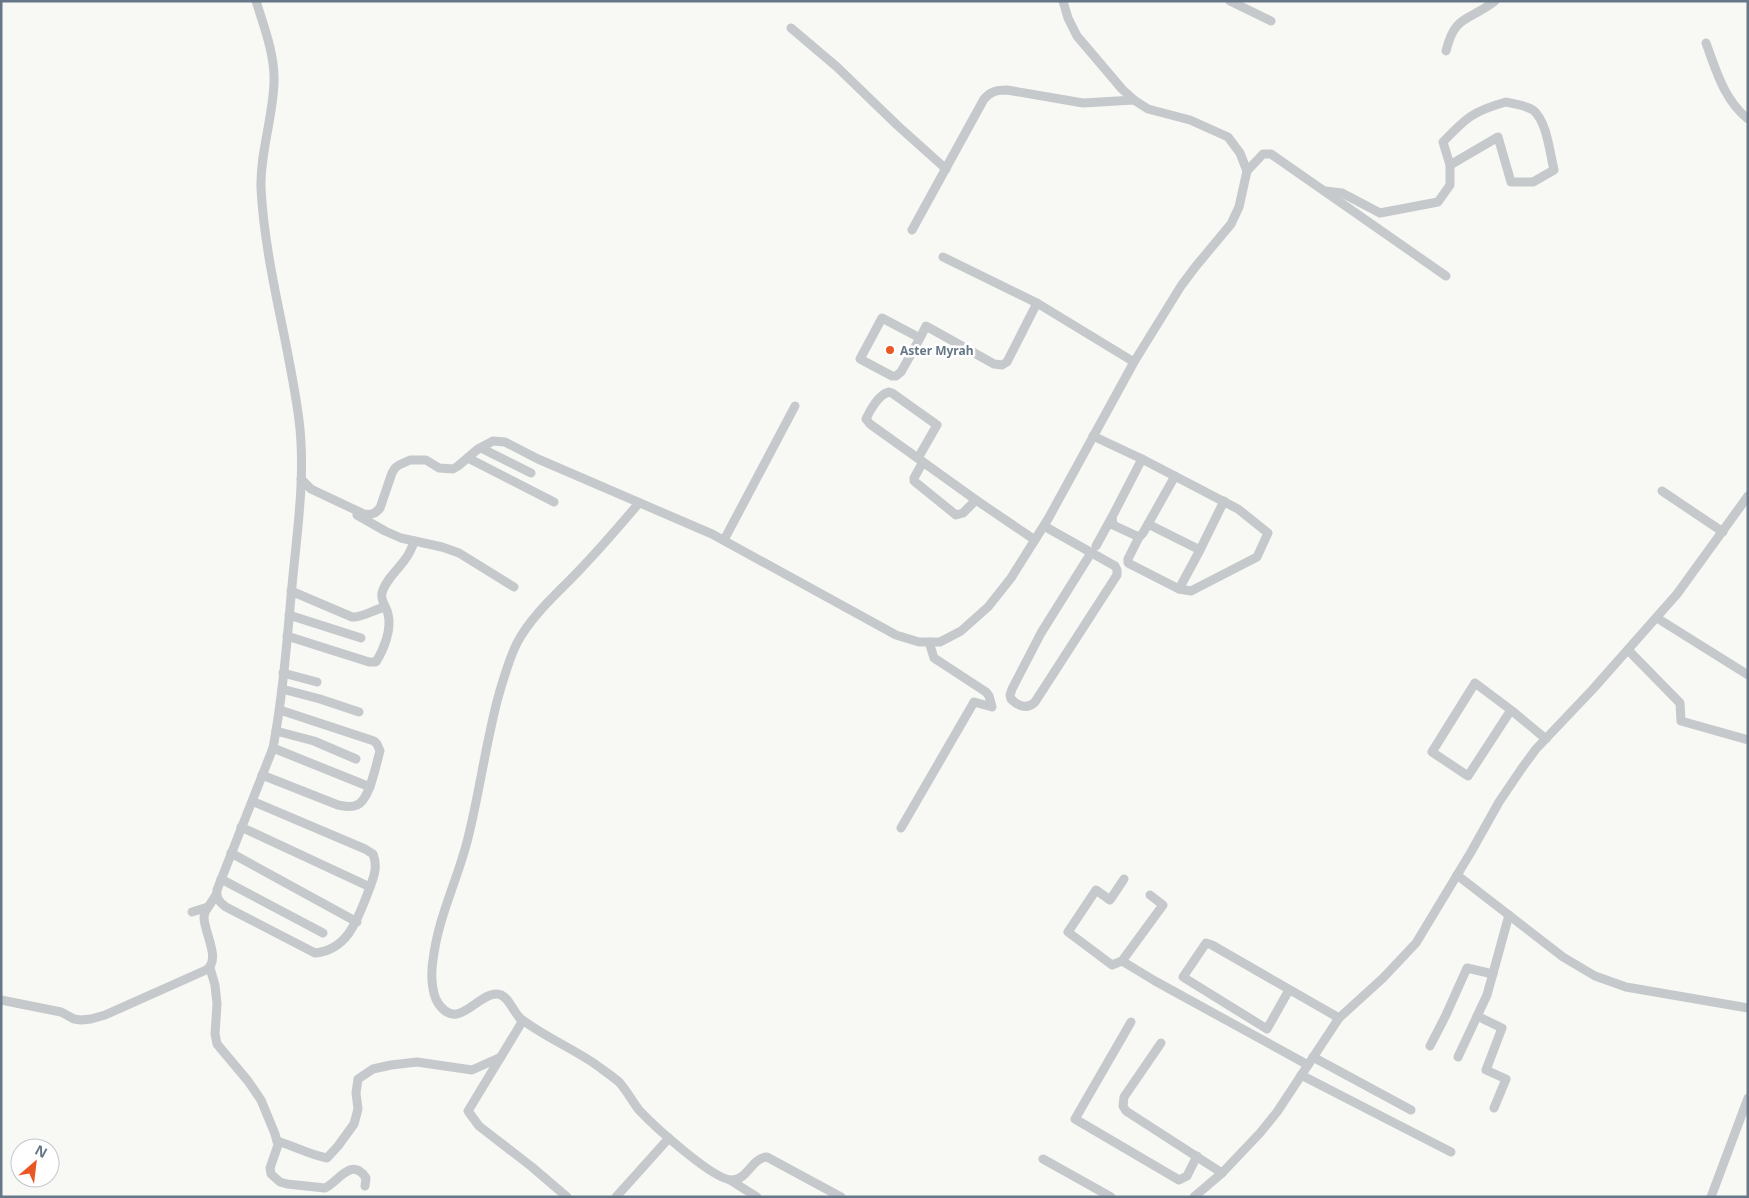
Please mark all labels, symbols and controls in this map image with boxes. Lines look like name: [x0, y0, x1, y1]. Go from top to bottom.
place label: Aster Myrah: [900, 342, 973, 359]
marker: Aster Myrah: [884, 344, 896, 356]
north arrow: [10, 1138, 60, 1188]
text: N: [32, 1140, 51, 1162]

